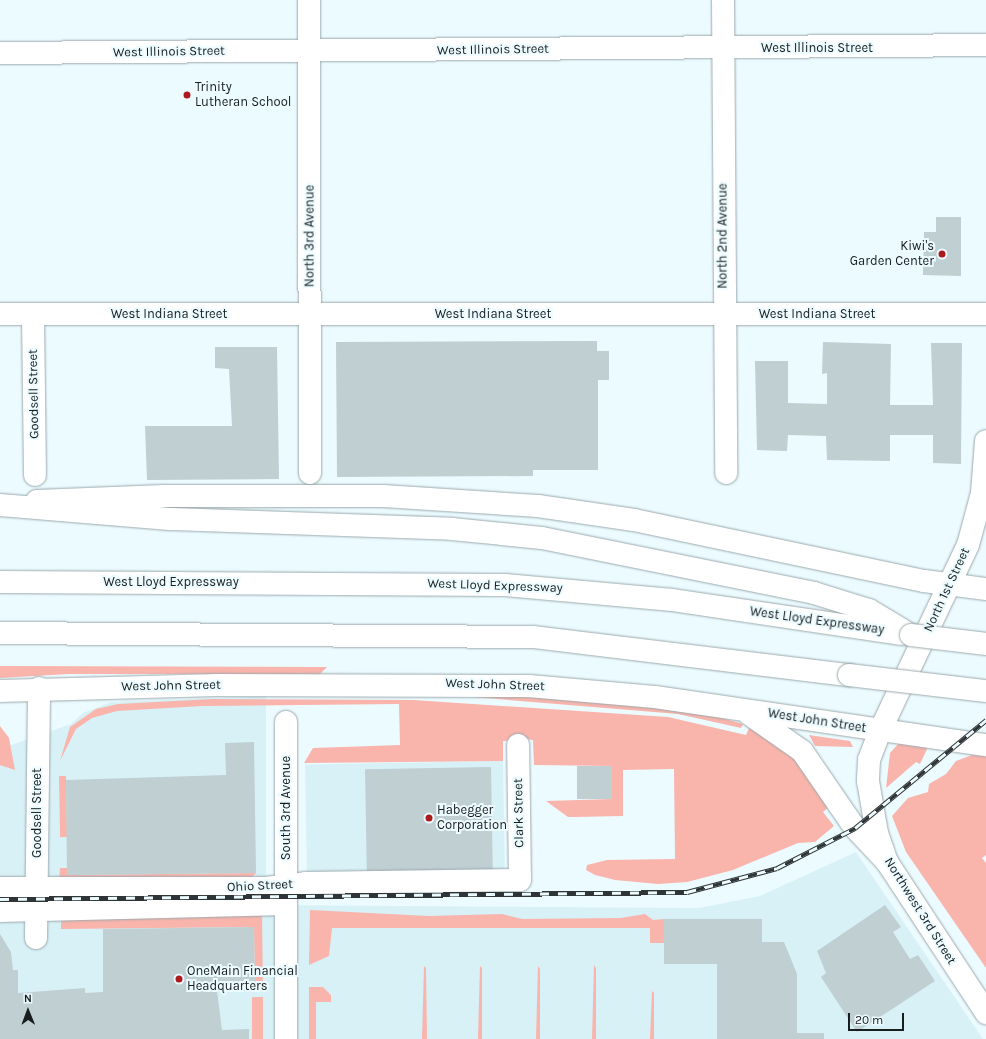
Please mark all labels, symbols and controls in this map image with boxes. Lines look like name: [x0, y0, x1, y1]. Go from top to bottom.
street label: West Illinois Street: [761, 40, 873, 56]
street label: West Illinois Street: [437, 41, 549, 59]
street label: West Illinois Street: [113, 43, 225, 61]
place label: Trinity Lutheran School: [195, 80, 291, 111]
marker: Trinity Lutheran School: [182, 90, 192, 100]
street label: North 2nd Avenue: [715, 183, 731, 289]
street label: North 3rd Avenue: [302, 185, 318, 287]
place label: Kiwi's Garden Center: [850, 239, 934, 270]
marker: Kiwi's Garden Center: [937, 249, 947, 259]
street label: West Indiana Street: [111, 306, 227, 322]
street label: West Indiana Street: [435, 306, 551, 322]
street label: West Indiana Street: [759, 306, 875, 322]
street label: Goodsell Street: [25, 349, 43, 439]
street label: North 1st Street: [921, 545, 973, 635]
street label: West Lloyd Expressway: [103, 574, 239, 590]
street label: West Lloyd Expressway: [427, 576, 563, 596]
street label: West Lloyd Expressway: [749, 604, 885, 638]
street label: West John Street: [445, 675, 545, 695]
street label: West John Street: [121, 677, 221, 695]
street label: West John Street: [767, 706, 867, 736]
street label: South 3rd Avenue: [278, 756, 294, 860]
street label: Goodsell Street: [29, 768, 45, 858]
street label: Clark Street: [511, 778, 527, 848]
place label: Habegger Corporation: [437, 803, 507, 834]
marker: Habegger Corporation: [424, 813, 434, 823]
street label: Northwest 3rd Street: [881, 855, 959, 967]
street label: Ohio Street: [227, 876, 293, 896]
place label: OneMain Financial Headquarters: [187, 964, 298, 995]
marker: OneMain Financial Headquarters: [174, 974, 184, 984]
north arrow: [8, 991, 48, 1031]
text: N: [24, 992, 32, 1005]
scale bar: [850, 1005, 906, 1031]
text: 20 m: [855, 1013, 883, 1027]

